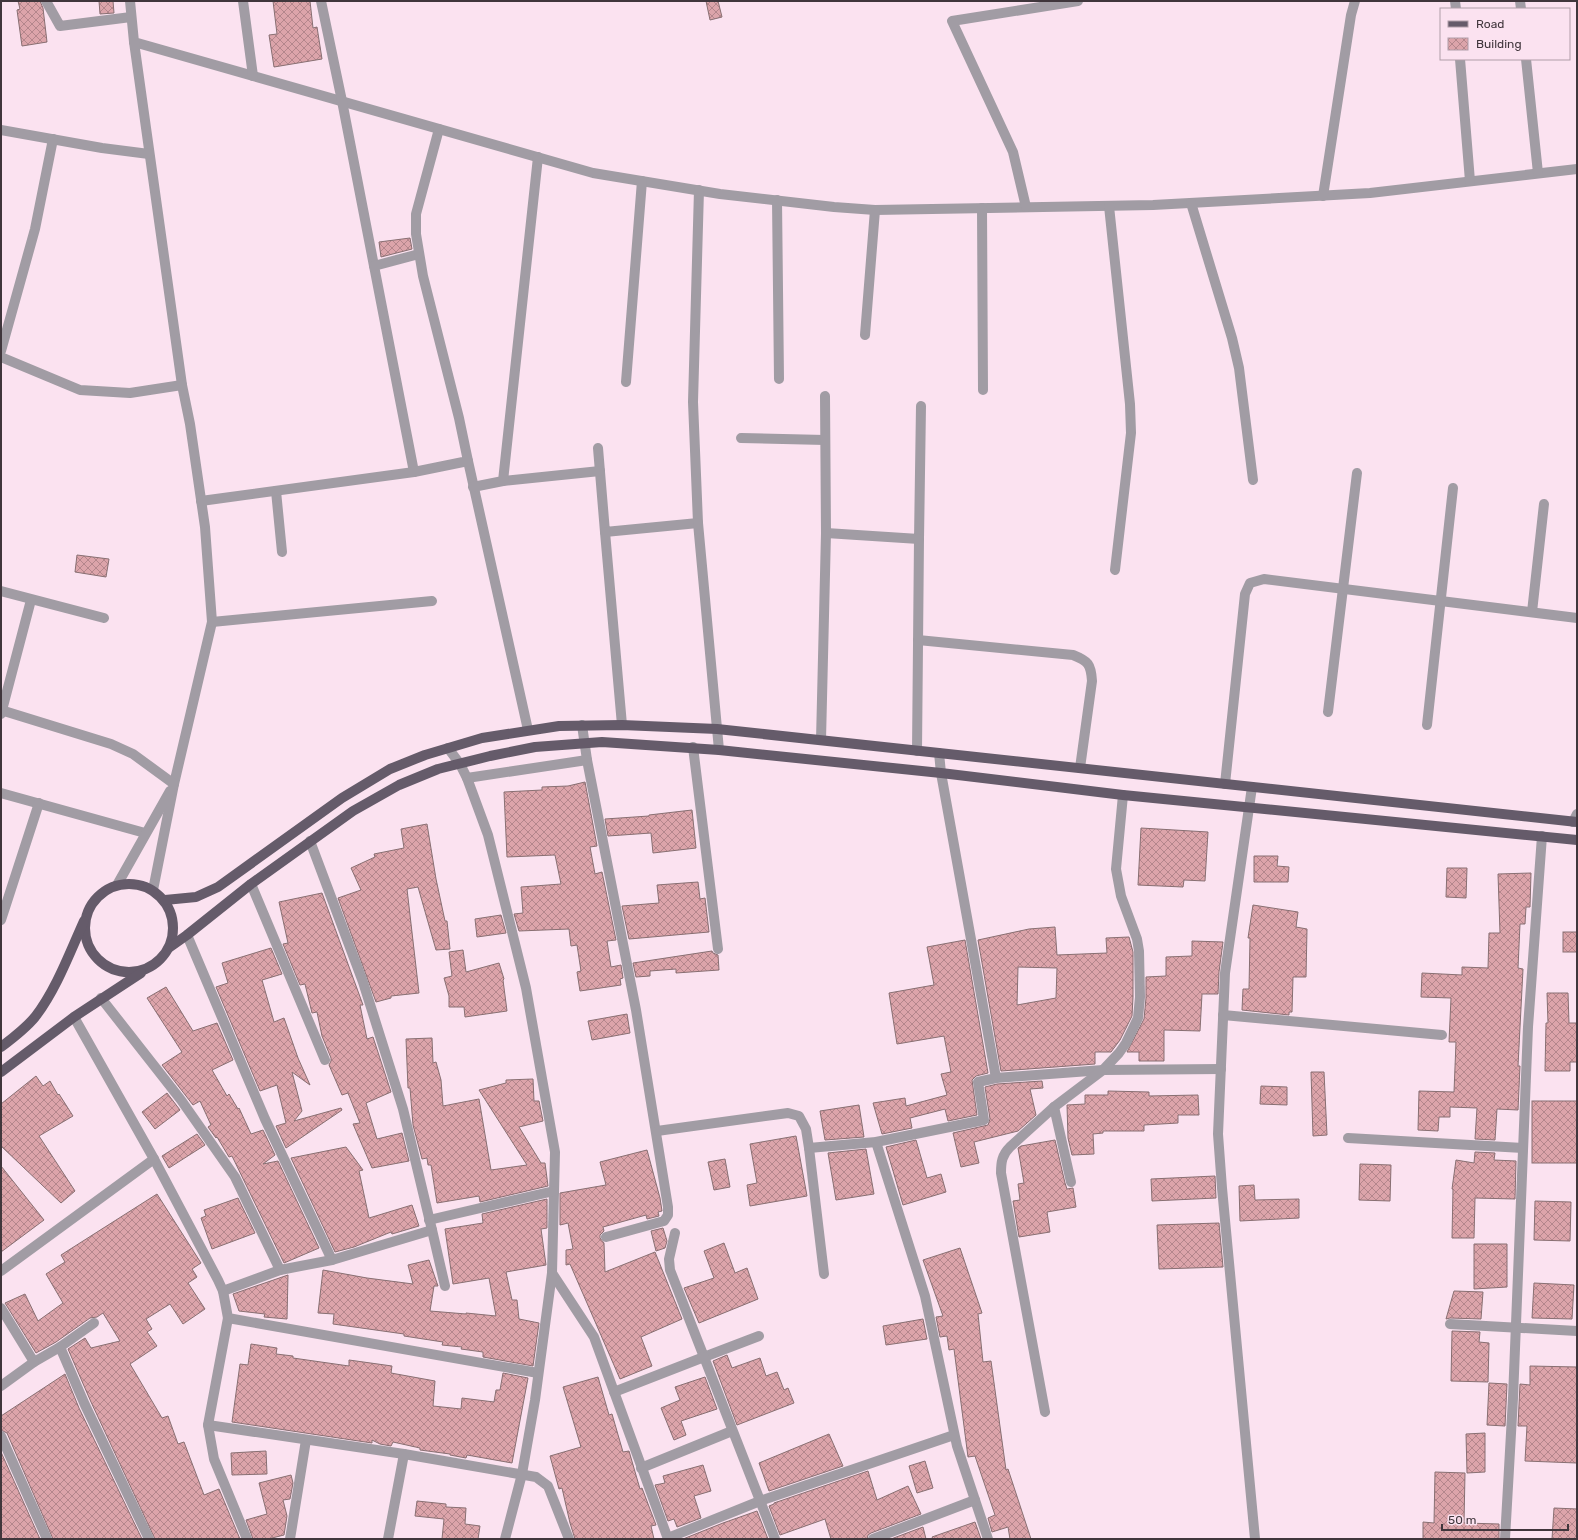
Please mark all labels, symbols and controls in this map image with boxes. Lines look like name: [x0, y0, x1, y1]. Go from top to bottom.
legend: [1440, 8, 1570, 60]
text: Road: [1476, 17, 1504, 31]
text: Building: [1476, 37, 1522, 51]
scale bar: [1442, 1506, 1568, 1532]
text: 50 m: [1448, 1513, 1476, 1527]

